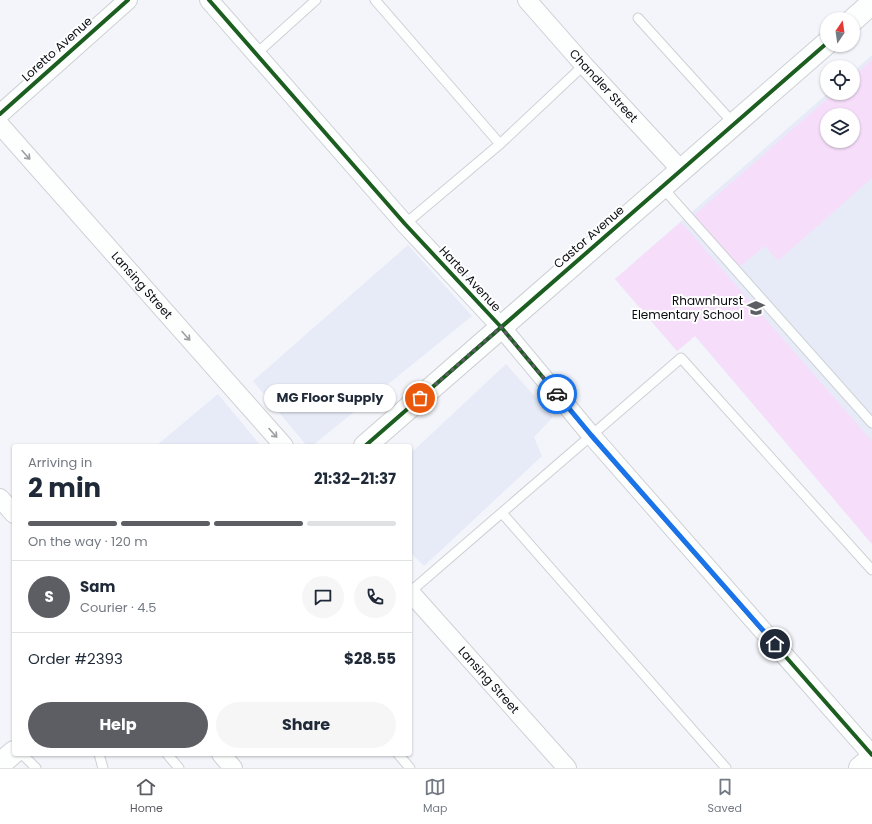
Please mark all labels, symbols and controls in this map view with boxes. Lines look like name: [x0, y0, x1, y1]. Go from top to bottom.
street label: Loretto Avenue: [18, 12, 96, 85]
north arrow: [820, 12, 860, 52]
map controls: [820, 12, 860, 148]
street label: Chandler Street: [566, 45, 642, 126]
button: locate: [820, 60, 860, 100]
button: layers: [820, 108, 860, 148]
one-way arrow: [21, 149, 30, 159]
street label: Castor Avenue: [550, 201, 628, 272]
street label: Hartel Avenue: [436, 242, 505, 315]
street label: Lansing Street: [108, 248, 177, 322]
place label: Rhawnhurst Elementary School: [632, 292, 743, 323]
school or university icon: Rhawnhurst Elementary School: [746, 298, 766, 318]
one-way arrow: [182, 331, 191, 341]
courier: [537, 374, 577, 414]
pin: [403, 381, 437, 415]
icon: car: [546, 383, 568, 405]
callout: MG Floor Supply: [264, 384, 396, 412]
icon: bag: [409, 387, 431, 409]
text: MG Floor Supply: [277, 388, 383, 407]
one-way arrow: [268, 428, 277, 438]
text: Arriving in: [28, 453, 92, 472]
text: 21:32–21:37: [314, 468, 396, 489]
text: 2 min: [28, 470, 101, 506]
text: On the way · 120 m: [28, 532, 148, 551]
text: Sam: [80, 576, 115, 597]
button: chat: [302, 576, 344, 618]
button: phone: [354, 576, 396, 618]
text: S: [44, 586, 54, 607]
text: Courier · 4.5: [80, 598, 156, 617]
pin: [758, 627, 792, 661]
icon: home: [764, 633, 786, 655]
street label: Lansing Street: [454, 643, 523, 717]
text: Order #2393: [28, 648, 123, 669]
text: $28.55: [344, 648, 396, 669]
button: Help: [28, 702, 208, 748]
button: Share: [216, 702, 396, 748]
tab: Home: [130, 776, 163, 817]
tab: Map: [423, 776, 447, 817]
tab: Saved: [708, 776, 742, 817]

